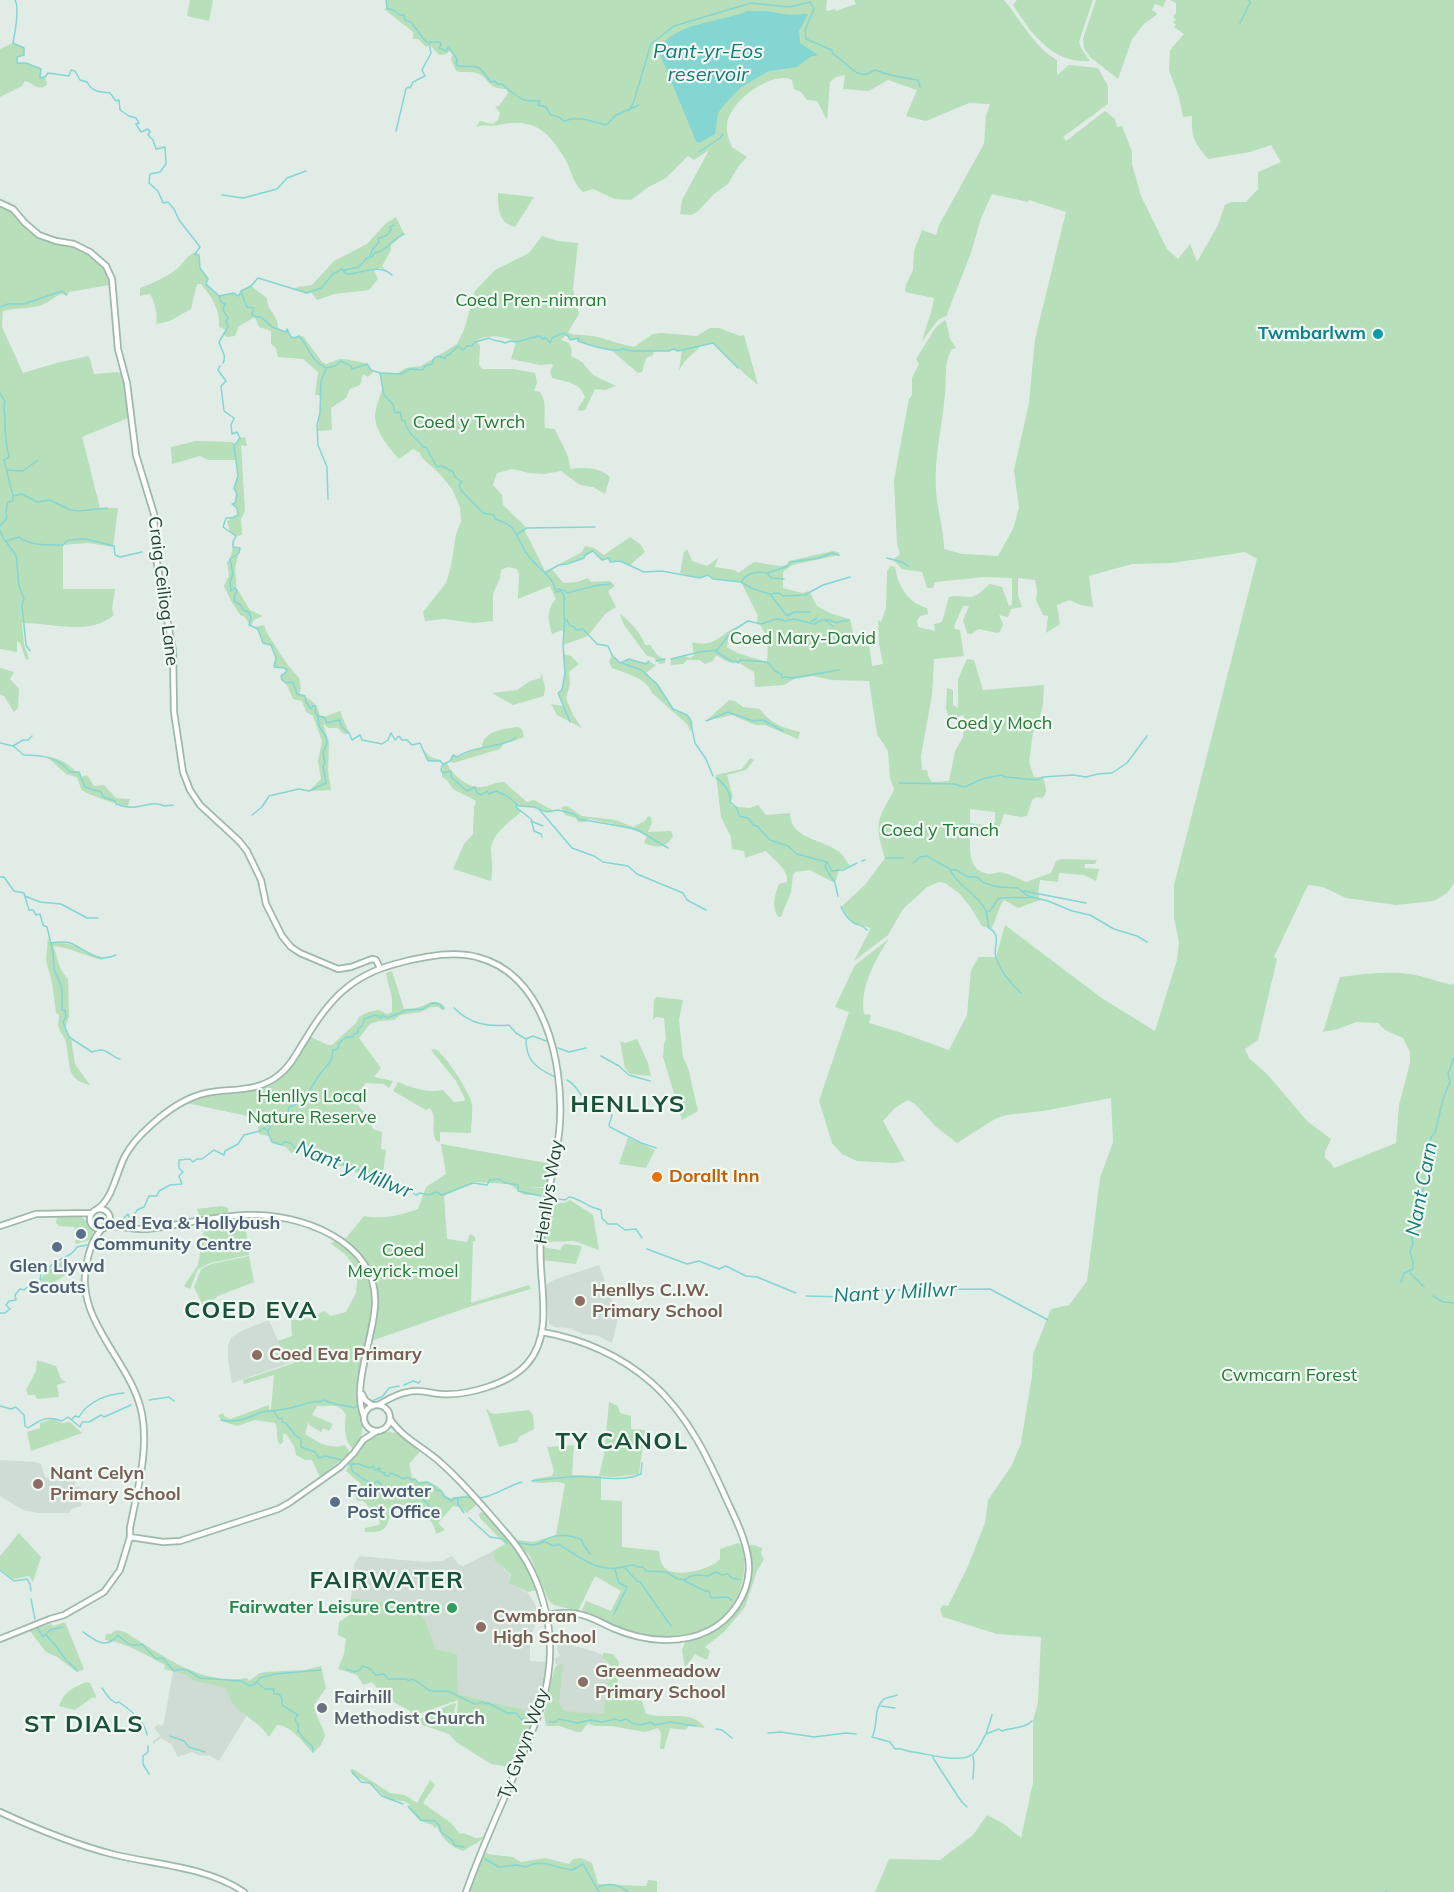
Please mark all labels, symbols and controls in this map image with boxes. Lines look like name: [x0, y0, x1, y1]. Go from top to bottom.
water label: Pant-yr-Eos reservoir: [653, 40, 763, 87]
park label: Coed Pren-nimran: [455, 290, 607, 312]
place label: Twmbarlwm: [1258, 323, 1366, 345]
marker: Twmbarlwm: [1371, 327, 1385, 341]
park label: Coed y Twrch: [413, 412, 525, 434]
street label: Craig Ceiliog Lane: [143, 515, 183, 667]
park label: Coed Mary-David: [730, 628, 876, 650]
park label: Coed y Moch: [946, 713, 1052, 735]
park label: Coed y Tranch: [881, 820, 999, 842]
park label: Henllys Local Nature Reserve: [248, 1086, 376, 1128]
district label: HENLLYS: [570, 1091, 686, 1119]
water label: Nant y Millwr: [293, 1136, 415, 1204]
street label: Henllys Way: [530, 1138, 568, 1246]
water label: Nant Carn: [1401, 1140, 1443, 1238]
place label: Dorallt Inn: [669, 1166, 759, 1188]
marker: Dorallt Inn: [650, 1170, 664, 1184]
place label: Coed Eva & Hollybush Community Centre: [93, 1213, 280, 1256]
marker: Coed Eva & Hollybush Community Centre: [74, 1227, 88, 1241]
marker: Glen Llywd Scouts: [50, 1240, 64, 1254]
park label: Coed Meyrick-moel: [347, 1240, 459, 1282]
place label: Glen Llywd Scouts: [9, 1256, 105, 1298]
water label: Nant y Millwr: [833, 1278, 957, 1308]
place label: Henllys C.I.W. Primary School: [592, 1280, 723, 1322]
marker: Henllys C.I.W. Primary School: [573, 1294, 587, 1308]
district label: COED EVA: [184, 1297, 318, 1325]
place label: Coed Eva Primary: [269, 1344, 422, 1366]
marker: Coed Eva Primary: [250, 1348, 264, 1362]
park label: Cwmcarn Forest: [1221, 1365, 1357, 1387]
district label: TY CANOL: [555, 1428, 689, 1456]
place label: Nant Celyn Primary School: [50, 1463, 181, 1506]
marker: Nant Celyn Primary School: [31, 1477, 45, 1491]
place label: Fairwater Post Office: [347, 1481, 440, 1524]
marker: Fairwater Post Office: [328, 1495, 342, 1509]
district label: FAIRWATER: [310, 1567, 464, 1595]
place label: Fairwater Leisure Centre: [229, 1597, 440, 1619]
marker: Fairwater Leisure Centre: [445, 1601, 459, 1615]
place label: Cwmbran High School: [493, 1606, 596, 1648]
marker: Cwmbran High School: [474, 1620, 488, 1634]
place label: Greenmeadow Primary School: [595, 1661, 726, 1704]
marker: Greenmeadow Primary School: [576, 1675, 590, 1689]
street label: Ty Gwyn Way: [494, 1685, 554, 1803]
place label: Fairhill Methodist Church: [334, 1687, 485, 1730]
marker: Fairhill Methodist Church: [315, 1701, 329, 1715]
district label: ST DIALS: [24, 1711, 144, 1739]

